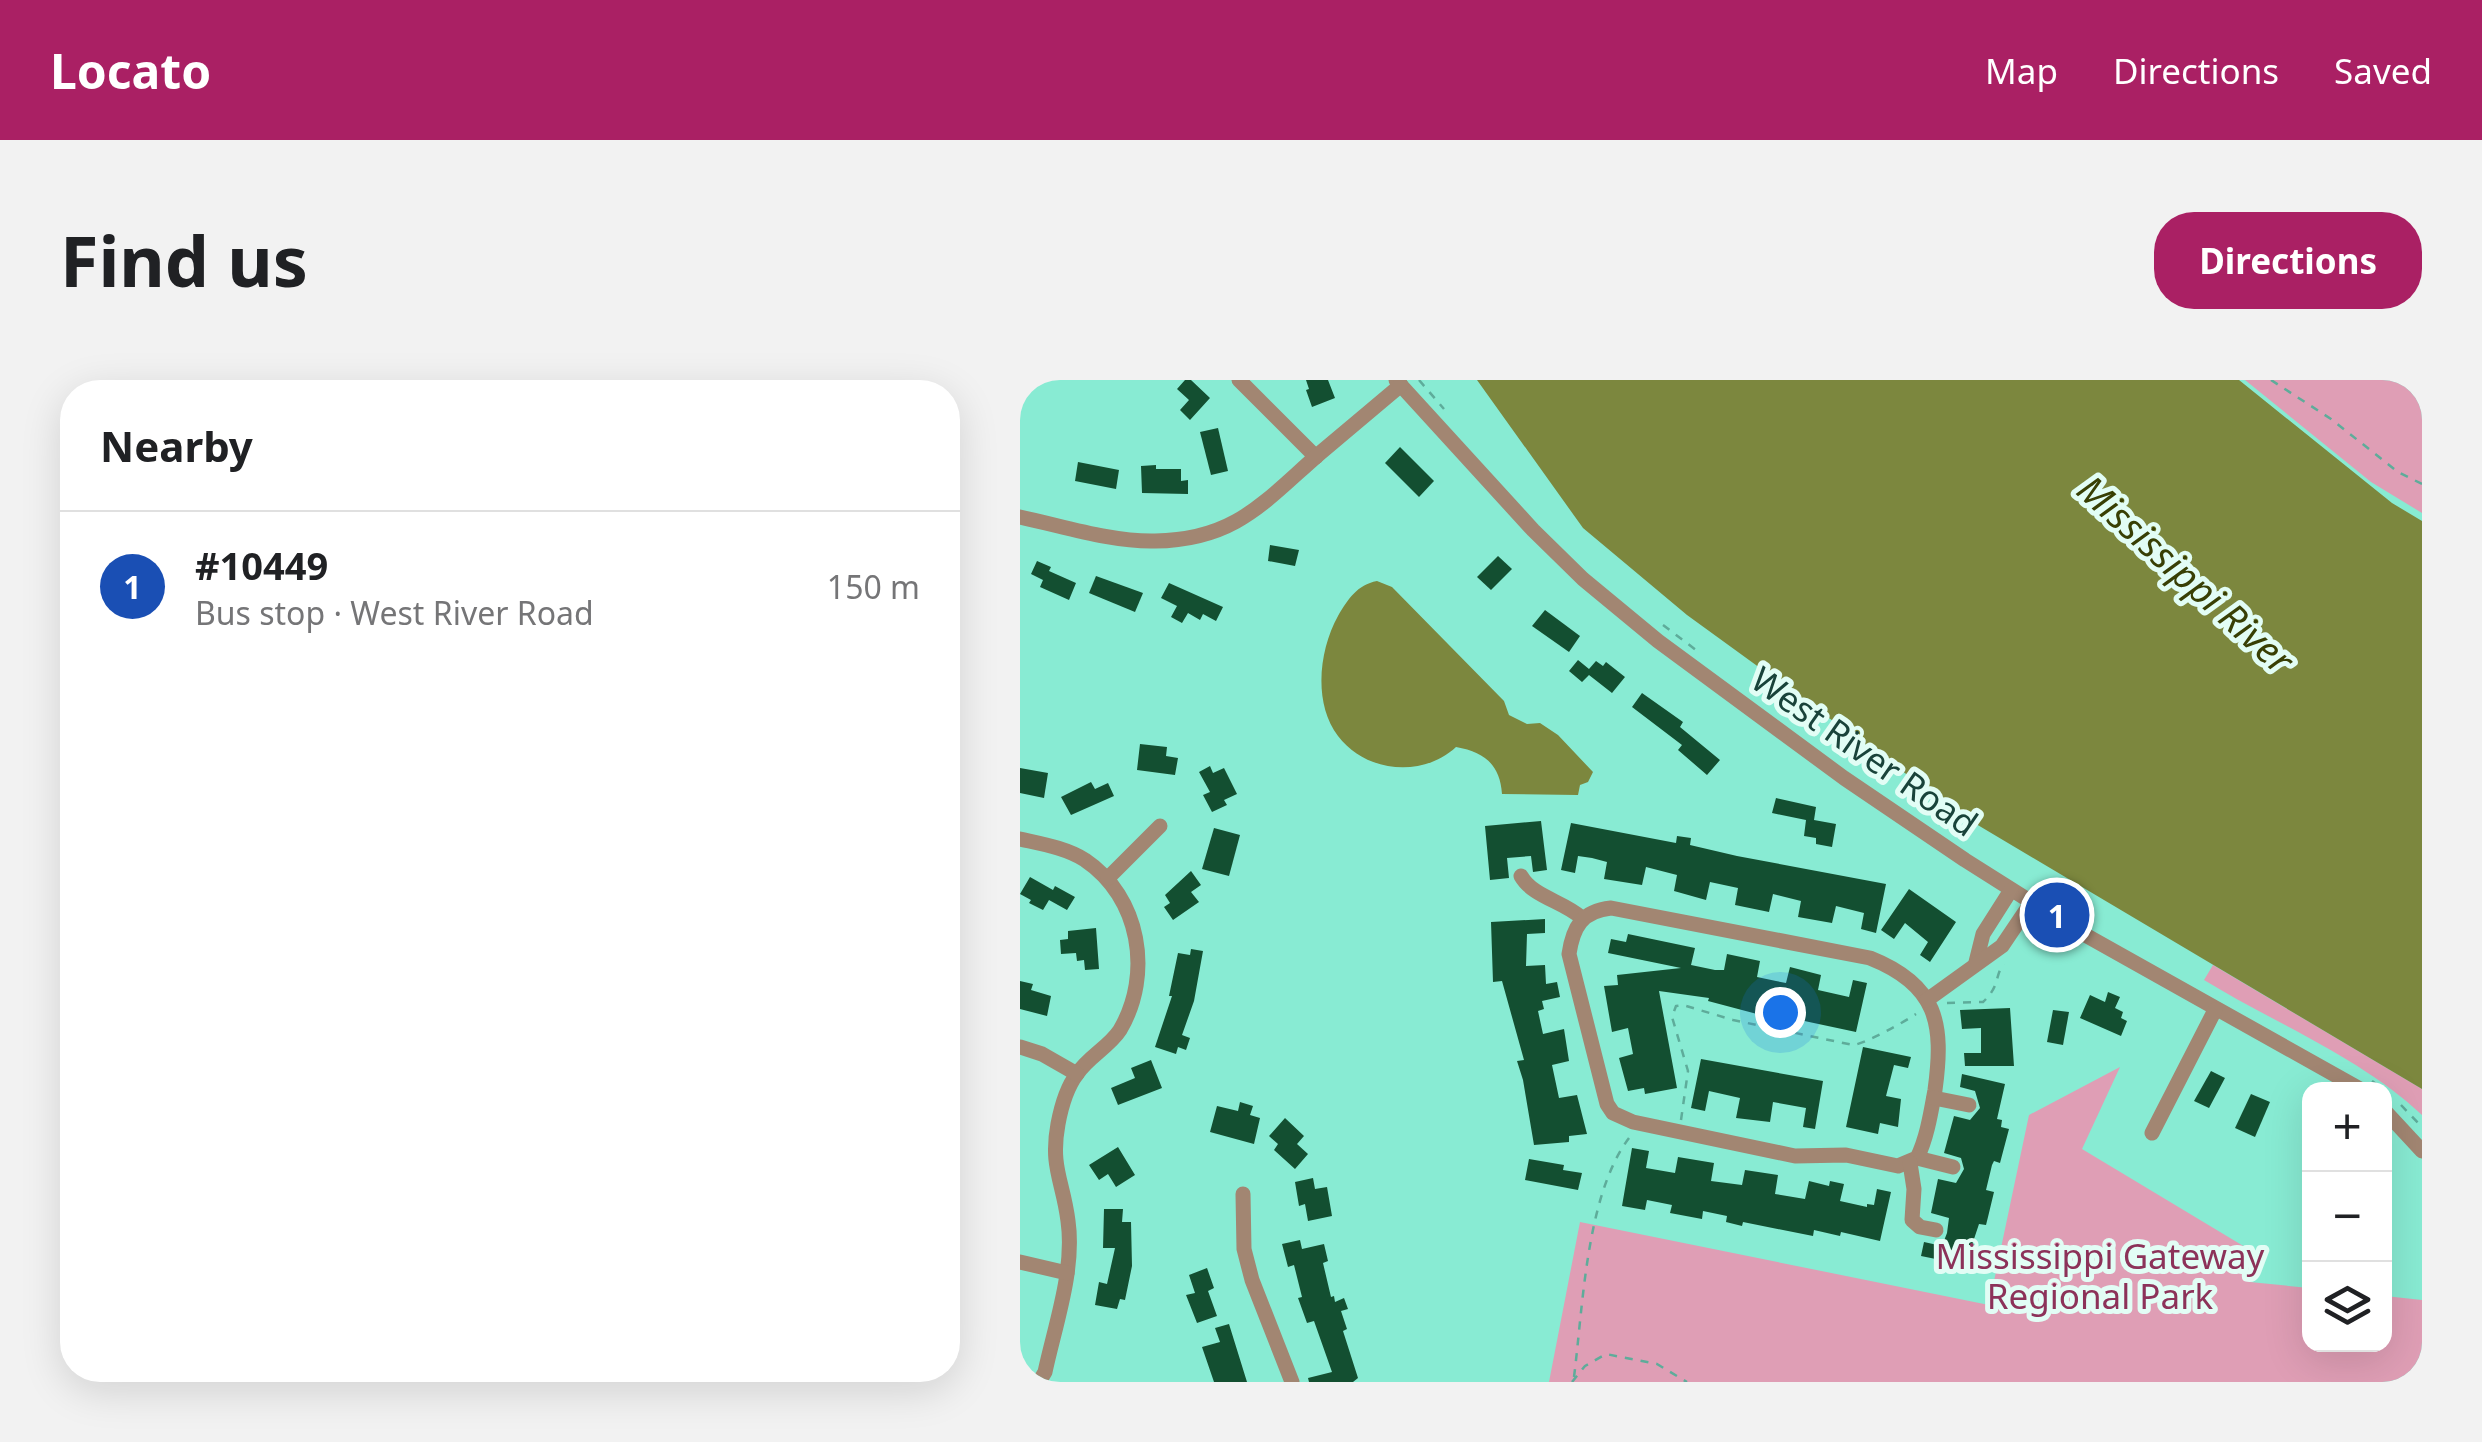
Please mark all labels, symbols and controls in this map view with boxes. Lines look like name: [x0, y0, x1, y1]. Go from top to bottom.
text: Locato: [50, 38, 211, 103]
text: Map: [1985, 47, 2058, 94]
text: Directions: [2113, 47, 2279, 94]
text: Saved: [2334, 47, 2432, 94]
text: Find us: [60, 212, 308, 308]
button: Directions: [2154, 212, 2422, 309]
text: Nearby: [100, 417, 253, 474]
water label: Mississippi River: [2067, 462, 2307, 686]
text: #10449: [195, 539, 328, 591]
text: 1: [123, 565, 142, 608]
text: 150 m: [827, 565, 920, 608]
text: Bus stop · West River Road: [195, 591, 594, 634]
street label: West River Road: [1742, 655, 1987, 846]
pin: 1: [2024, 878, 2090, 952]
your location: [1755, 987, 1806, 1038]
map controls: [2302, 1082, 2392, 1352]
button: +: [2302, 1082, 2392, 1172]
button: −: [2302, 1172, 2392, 1262]
park label: Mississippi Gateway Regional Park: [1936, 1232, 2265, 1319]
button: layers: [2302, 1262, 2392, 1352]

